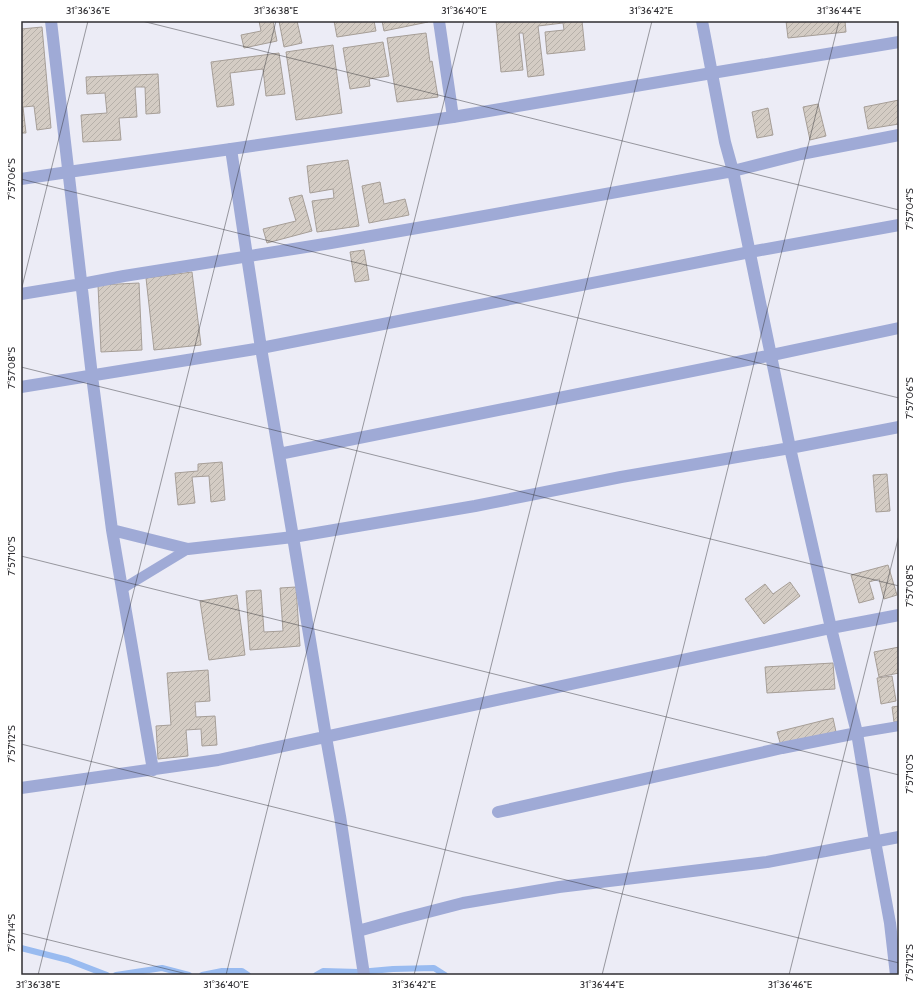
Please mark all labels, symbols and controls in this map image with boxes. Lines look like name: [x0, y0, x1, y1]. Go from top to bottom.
text: 31°36'36"E: [66, 4, 111, 17]
text: 31°36'38"E: [254, 4, 299, 17]
text: 31°36'40"E: [441, 4, 487, 17]
text: 31°36'42"E: [629, 4, 673, 17]
text: 31°36'44"E: [817, 4, 862, 17]
text: 7°57'06"S: [5, 158, 18, 200]
text: 7°57'04"S: [903, 188, 916, 230]
text: 7°57'08"S: [5, 347, 18, 389]
text: 7°57'06"S: [903, 377, 916, 419]
text: 7°57'10"S: [5, 536, 18, 576]
text: 7°57'08"S: [903, 565, 916, 607]
text: 7°57'12"S: [5, 725, 18, 763]
text: 7°57'10"S: [903, 754, 916, 794]
text: 7°57'14"S: [5, 914, 18, 952]
text: 7°57'12"S: [903, 944, 916, 982]
text: 31°36'38"E: [16, 978, 61, 991]
text: 31°36'40"E: [203, 978, 249, 991]
text: 31°36'42"E: [392, 978, 436, 991]
text: 31°36'44"E: [580, 978, 625, 991]
text: 31°36'46"E: [768, 978, 813, 991]

